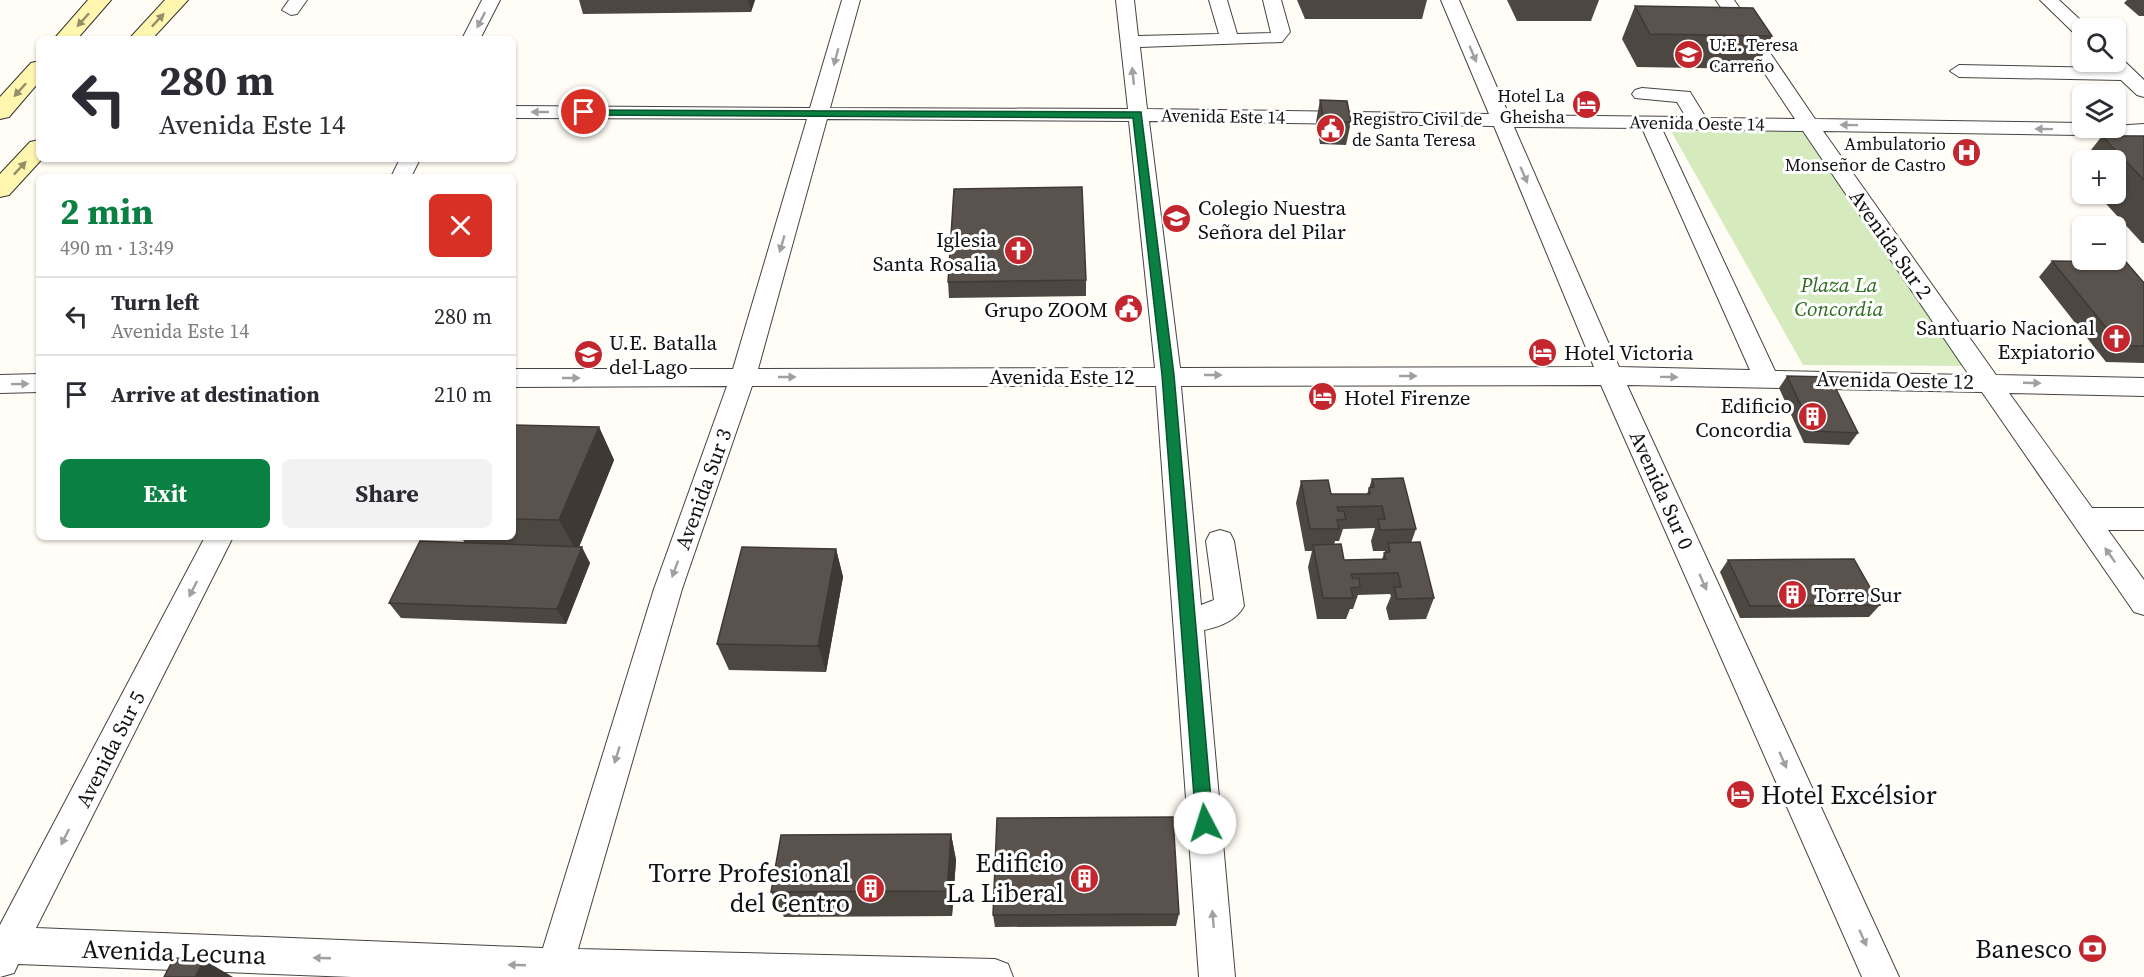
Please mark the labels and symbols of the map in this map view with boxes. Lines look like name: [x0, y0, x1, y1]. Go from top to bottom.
one-way arrow: [476, 11, 486, 28]
one-way arrow: [76, 12, 90, 27]
one-way arrow: [151, 12, 165, 27]
place label: U.E. Teresa Carreño: [1709, 32, 1799, 78]
school or university icon: U.E. Teresa Carreño: [1672, 38, 1704, 70]
one-way arrow: [1469, 45, 1478, 63]
one-way arrow: [831, 48, 840, 66]
one-way arrow: [1128, 67, 1138, 86]
one-way arrow: [13, 83, 27, 97]
place label: Hotel La Gheisha: [1497, 83, 1566, 129]
pin: [558, 86, 609, 137]
hotel icon: Hotel La Gheisha: [1570, 89, 1602, 121]
street label: Avenida Este 14: [1161, 102, 1285, 130]
place label: Registro Civil de de Santa Teresa: [1352, 106, 1482, 152]
one-way arrow: [530, 107, 549, 117]
street label: Avenida Oeste 14: [1629, 109, 1765, 137]
public building icon: Registro Civil de de Santa Teresa: [1315, 112, 1347, 144]
one-way arrow: [1839, 120, 1858, 130]
one-way arrow: [2034, 124, 2053, 133]
place label: Ambulatorio Monseñor de Castro: [1785, 131, 1946, 177]
hospital icon: Ambulatorio Monseñor de Castro: [1951, 137, 1983, 169]
one-way arrow: [12, 162, 26, 176]
one-way arrow: [1519, 166, 1529, 184]
street label: Avenida Sur 2: [1843, 184, 1939, 304]
place label: Colegio Nuestra Señora del Pilar: [1198, 193, 1346, 246]
school or university icon: Colegio Nuestra Señora del Pilar: [1161, 203, 1193, 235]
place label: Iglesia Santa Rosalia: [873, 225, 997, 278]
one-way arrow: [777, 235, 786, 253]
church icon: Iglesia Santa Rosalia: [1002, 235, 1034, 267]
park label: Plaza La Concordia: [1795, 270, 1883, 323]
public building icon: Grupo ZOOM: [1113, 293, 1145, 325]
place label: Grupo ZOOM: [984, 295, 1108, 324]
place label: Santuario Nacional Expiatorio: [1916, 313, 2095, 366]
church icon: Santuario Nacional Expiatorio: [2100, 323, 2132, 355]
place label: U.E. Batalla del Lago: [609, 328, 717, 381]
hotel icon: Hotel Victoria: [1527, 336, 1559, 368]
school or university icon: U.E. Batalla del Lago: [572, 338, 604, 370]
place label: Hotel Victoria: [1564, 338, 1694, 367]
street label: Avenida Este 12: [989, 362, 1135, 391]
street label: Avenida Oeste 12: [1816, 364, 1974, 396]
one-way arrow: [1204, 370, 1223, 380]
one-way arrow: [1399, 371, 1418, 381]
one-way arrow: [778, 372, 797, 382]
one-way arrow: [1659, 372, 1678, 382]
one-way arrow: [562, 373, 581, 383]
one-way arrow: [2022, 378, 2041, 388]
one-way arrow: [10, 379, 29, 389]
hotel icon: Hotel Firenze: [1307, 381, 1339, 413]
place label: Hotel Firenze: [1344, 383, 1471, 412]
place label: Edificio Concordia: [1695, 391, 1792, 444]
building icon: Edificio Concordia: [1797, 401, 1829, 433]
street label: Avenida Sur 3: [668, 424, 738, 554]
street label: Avenida Sur 0: [1623, 426, 1701, 554]
one-way arrow: [2105, 547, 2116, 563]
one-way arrow: [670, 560, 680, 578]
one-way arrow: [1699, 574, 1708, 591]
building icon: Torre Sur: [1777, 578, 1809, 610]
place label: Torre Sur: [1814, 580, 1902, 609]
one-way arrow: [188, 581, 198, 598]
street label: Avenida Sur 5: [68, 686, 152, 812]
one-way arrow: [612, 746, 621, 764]
one-way arrow: [1779, 752, 1788, 769]
place label: Hotel Excélsior: [1761, 777, 1937, 813]
hotel icon: Hotel Excélsior: [1724, 779, 1756, 811]
position arrow: [1173, 791, 1237, 855]
one-way arrow: [60, 829, 70, 846]
place label: Edificio La Liberal: [946, 845, 1064, 911]
place label: Torre Profesional del Centro: [649, 855, 850, 921]
building icon: Edificio La Liberal: [1069, 862, 1101, 894]
building icon: Torre Profesional del Centro: [855, 872, 887, 904]
one-way arrow: [1208, 909, 1217, 928]
one-way arrow: [1859, 929, 1869, 947]
street label: Avenida Lecuna: [81, 931, 268, 973]
place label: Banesco: [1975, 931, 2072, 967]
bank icon: Banesco: [2077, 933, 2109, 965]
one-way arrow: [313, 953, 332, 962]
one-way arrow: [507, 961, 526, 970]

